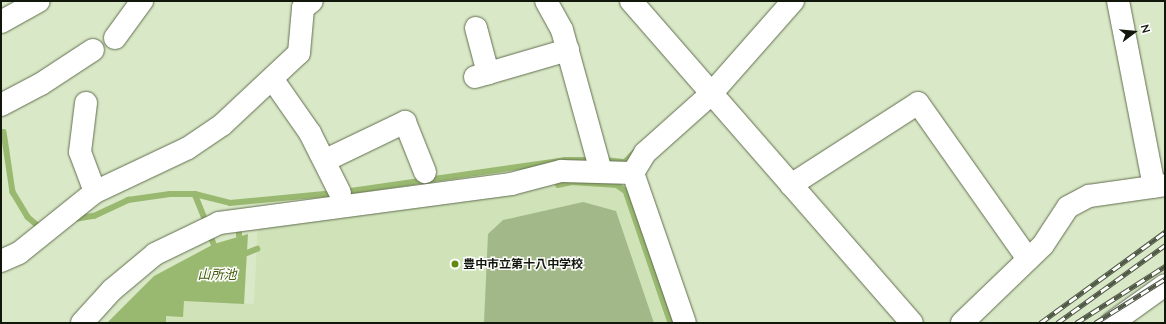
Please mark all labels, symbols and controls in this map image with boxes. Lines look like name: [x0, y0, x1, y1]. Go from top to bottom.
north arrow: [1114, 12, 1154, 52]
text: N: [1139, 23, 1153, 34]
place label: 豊中市立第十八中学校: [463, 257, 583, 271]
marker: 豊中市立第十八中学校: [450, 259, 460, 269]
water label: 山所池: [198, 266, 236, 282]

